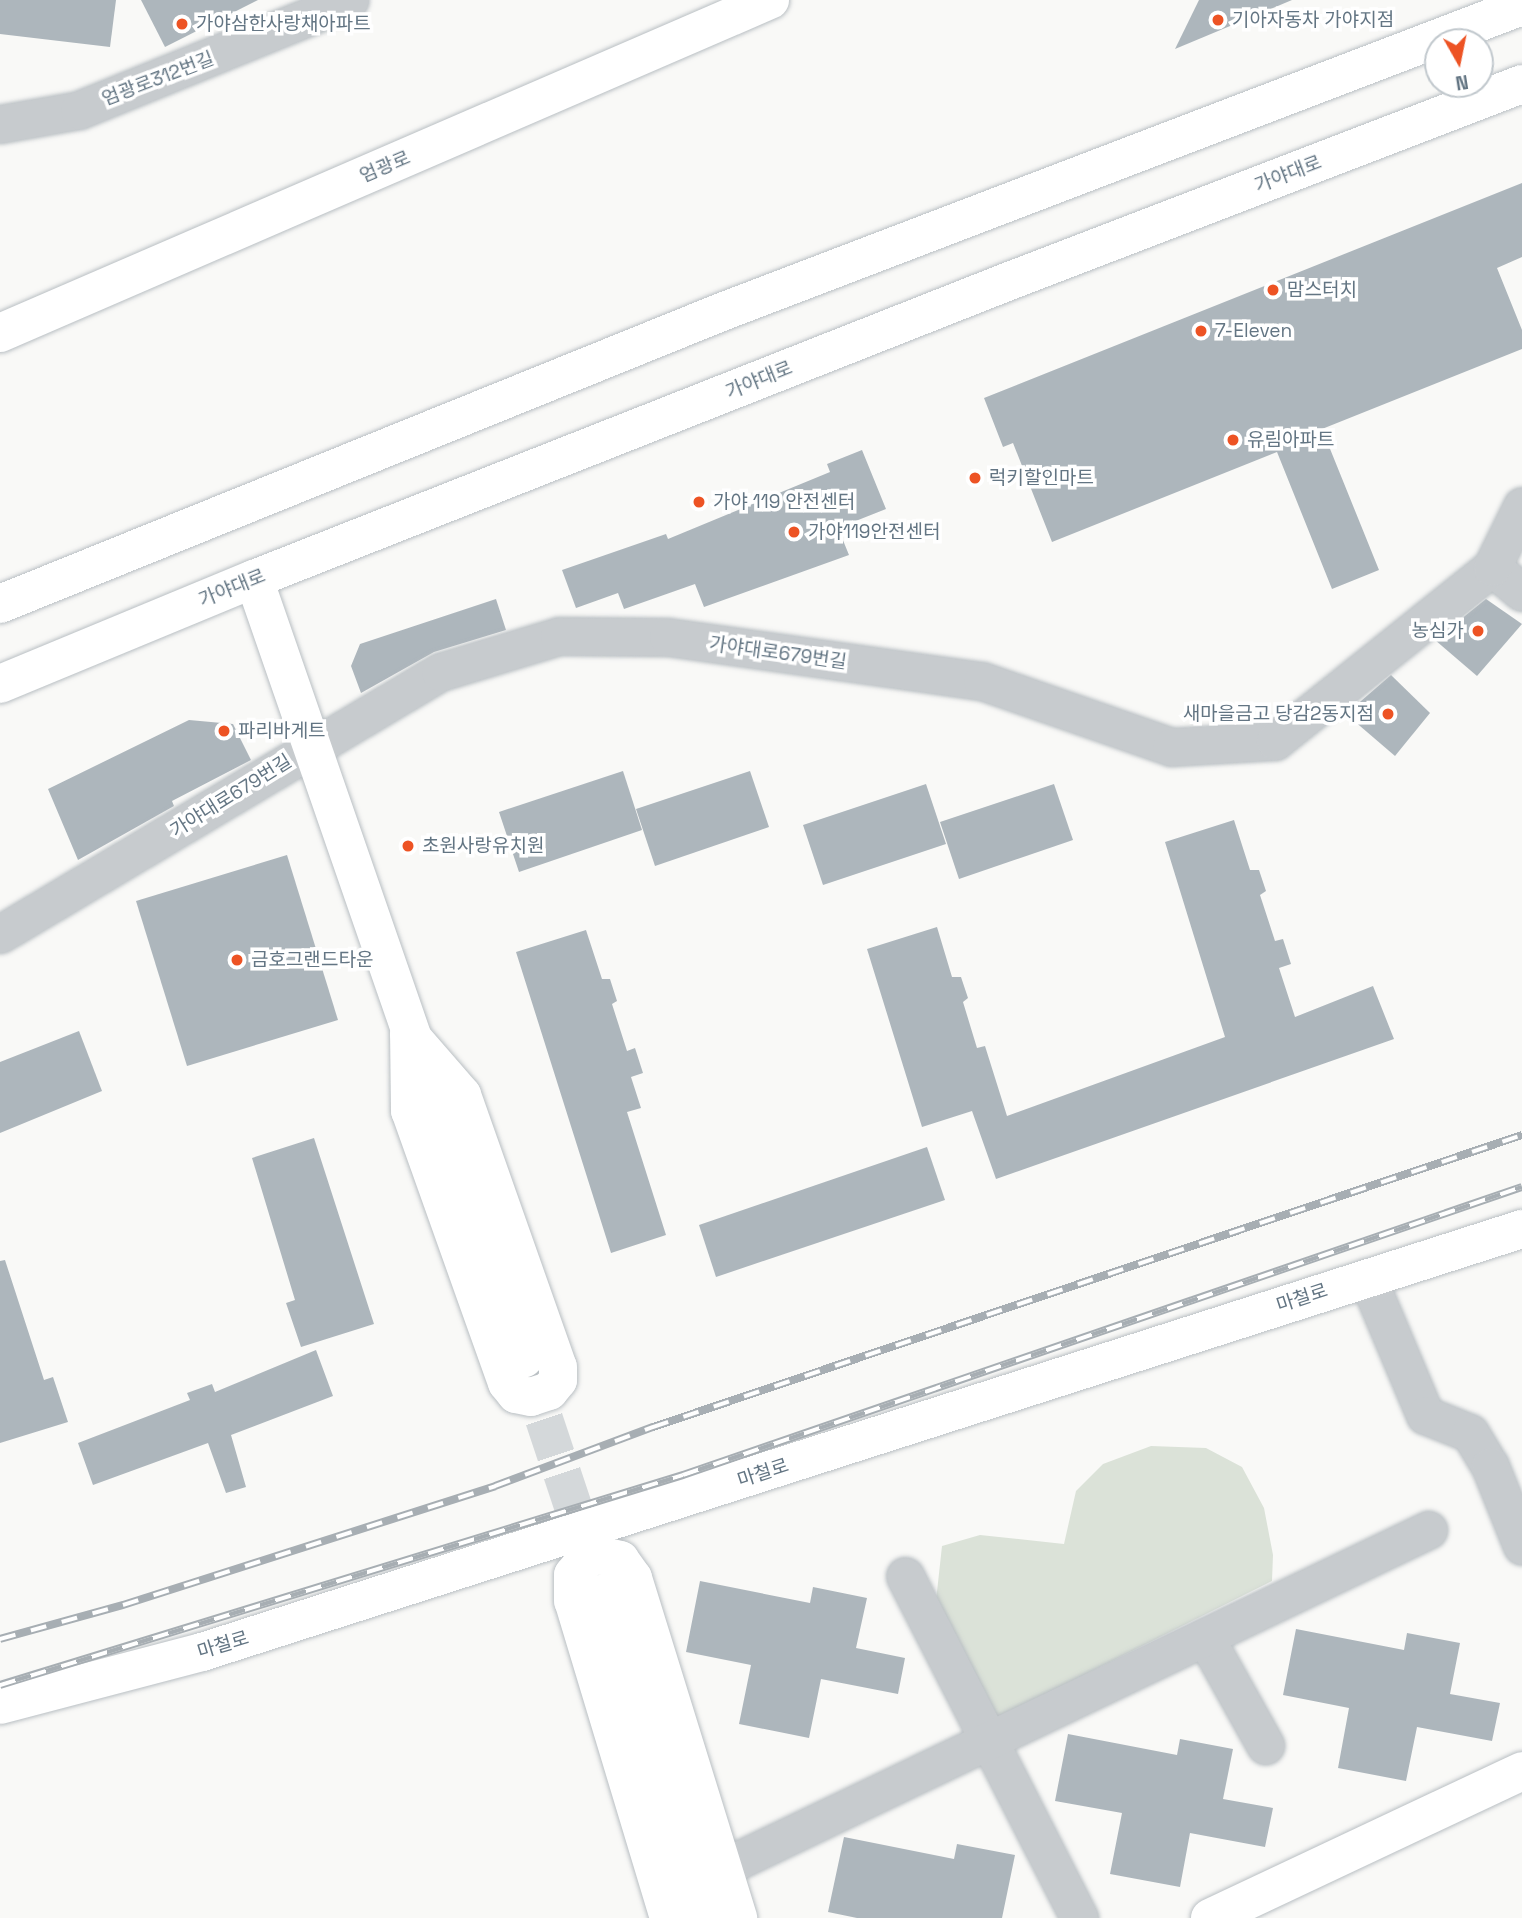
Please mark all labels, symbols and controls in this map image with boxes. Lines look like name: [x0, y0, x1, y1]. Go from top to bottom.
place label: 기아자동차 가야지점: [1232, 9, 1394, 31]
marker: 기아자동차 가야지점: [1210, 12, 1226, 28]
place label: 가야삼한사랑채아파트: [196, 13, 371, 35]
marker: 가야삼한사랑채아파트: [174, 16, 190, 32]
north arrow: [1424, 28, 1494, 98]
street label: 엄광로312번길: [99, 47, 217, 111]
text: N: [1454, 69, 1470, 96]
street label: 엄광로: [356, 146, 414, 188]
street label: 가야대로: [1251, 151, 1325, 197]
place label: 맘스터치: [1287, 279, 1357, 301]
marker: 맘스터치: [1265, 282, 1281, 298]
place label: 7-Eleven: [1215, 320, 1292, 342]
marker: 7-Eleven: [1193, 323, 1209, 339]
street label: 가야대로: [722, 356, 796, 404]
place label: 유림아파트: [1247, 429, 1334, 451]
marker: 유림아파트: [1225, 432, 1241, 448]
place label: 럭키할인마트: [989, 467, 1094, 489]
marker: 럭키할인마트: [967, 470, 983, 486]
place label: 가야 119 안전센터: [713, 491, 855, 513]
marker: 가야 119 안전센터: [691, 494, 707, 510]
place label: 가야119안전센터: [808, 521, 940, 543]
marker: 가야119안전센터: [786, 524, 802, 540]
street label: 가야대로: [195, 564, 269, 612]
place label: 농심가: [1412, 620, 1464, 642]
marker: 농심가: [1470, 623, 1486, 639]
street label: 가야대로679번길: [708, 632, 848, 674]
place label: 새마을금고 당감2동지점: [1183, 703, 1374, 725]
marker: 새마을금고 당감2동지점: [1380, 706, 1396, 722]
place label: 파리바게트: [238, 720, 325, 742]
marker: 파리바게트: [216, 723, 232, 739]
street label: 가야대로679번길: [166, 750, 296, 842]
place label: 초원사랑유치원: [422, 835, 544, 857]
marker: 초원사랑유치원: [400, 838, 416, 854]
place label: 금호그랜드타운: [251, 949, 373, 971]
marker: 금호그랜드타운: [229, 952, 245, 968]
street label: 마철로: [1274, 1279, 1330, 1317]
street label: 마철로: [735, 1454, 791, 1492]
street label: 마철로: [195, 1626, 251, 1664]

